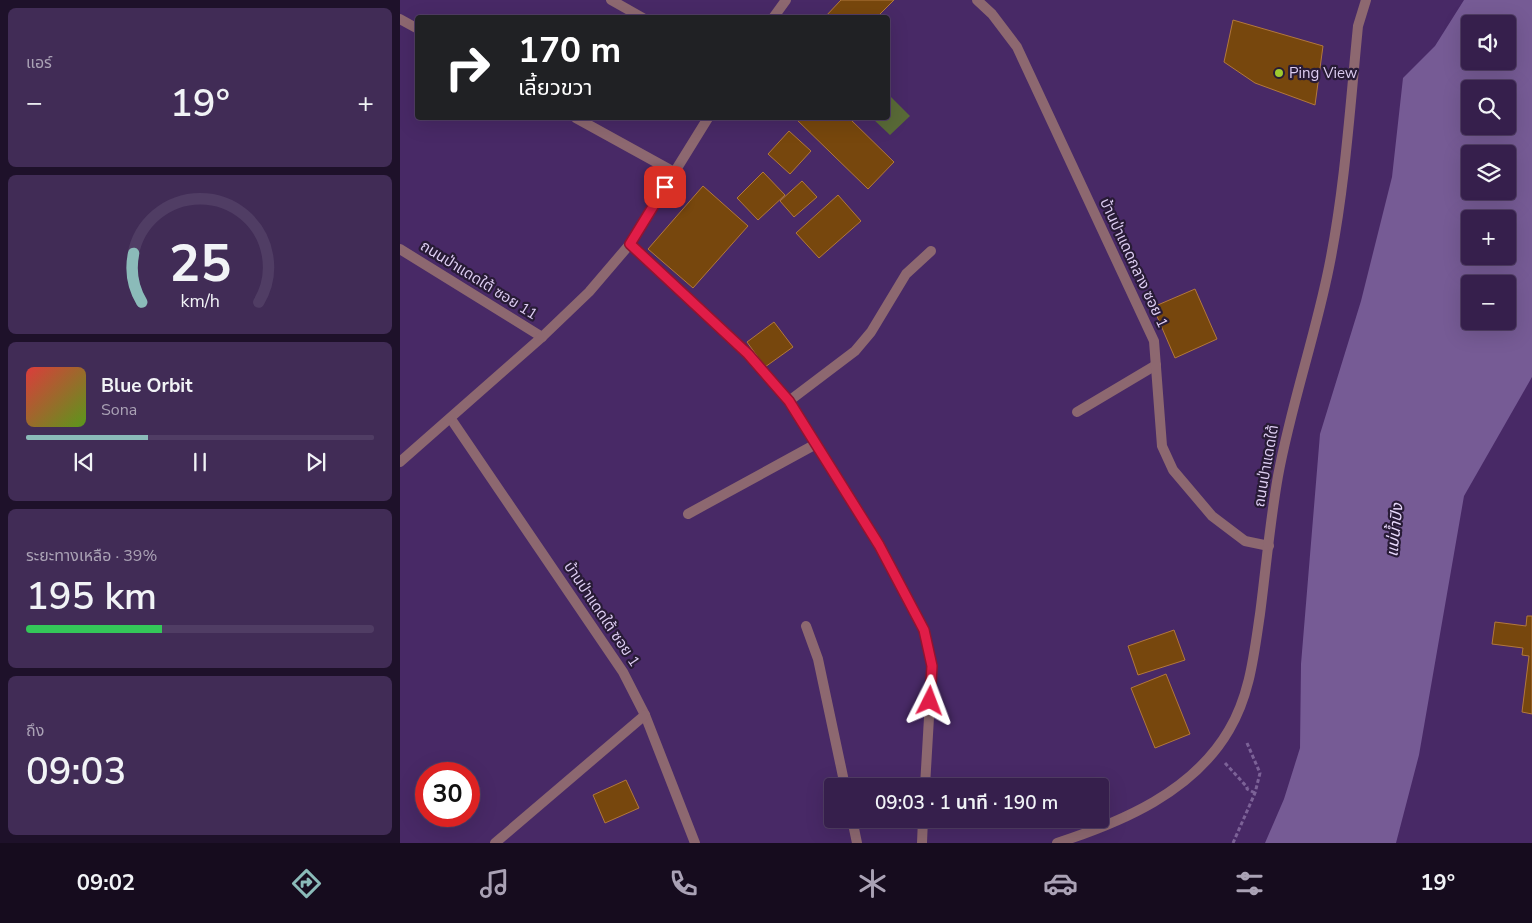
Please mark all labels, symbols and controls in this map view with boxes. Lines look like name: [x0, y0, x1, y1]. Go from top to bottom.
map controls: [1461, 15, 1516, 330]
button: sound: [1461, 15, 1516, 70]
text: 170 m: [518, 27, 621, 74]
icon: right: [435, 35, 500, 100]
text: แอร์: [26, 52, 52, 74]
place label: Ping View: [1289, 63, 1358, 83]
marker: Ping View: [1273, 67, 1285, 79]
text: เลี้ยวขวา: [518, 73, 593, 103]
text: 19°: [170, 78, 230, 129]
button: search: [1461, 80, 1516, 135]
text: −: [26, 84, 43, 122]
text: +: [357, 84, 374, 122]
button: layers: [1461, 145, 1516, 200]
pin: [644, 166, 686, 208]
icon: arrive: [651, 173, 679, 201]
street label: บ้านป่าแดดกลาง ซอย 1: [1095, 195, 1173, 331]
button: +: [1461, 210, 1516, 265]
text: 25: [169, 228, 231, 299]
street label: ถนนป่าแดดใต้ ซอย 11: [417, 236, 541, 324]
button: −: [1461, 275, 1516, 330]
text: km/h: [180, 289, 220, 313]
text: Blue Orbit: [101, 373, 192, 399]
text: Sona: [101, 399, 137, 421]
street label: ถนนป่าแดดใต้: [1249, 423, 1283, 509]
icon: previous: [70, 448, 98, 476]
icon: pause: [186, 448, 214, 476]
icon: next: [302, 448, 330, 476]
water label: แม่น้ำปิง: [1380, 501, 1409, 558]
text: ระยะทางเหลือ · 39%: [26, 545, 157, 567]
street label: บ้านป่าแดดใต้ ซอย 1: [559, 558, 645, 670]
text: 195 km: [26, 571, 157, 622]
position arrow: [903, 674, 955, 726]
text: ถึง: [26, 720, 44, 742]
text: 09:03: [26, 746, 126, 797]
speed limit sign: 30: [415, 762, 480, 827]
text: 09:03 · 1 นาที · 190 m: [875, 790, 1058, 816]
icon: directions: [289, 866, 324, 901]
icon: music: [477, 866, 512, 901]
icon: phone: [666, 866, 701, 901]
icon: climate: [855, 866, 890, 901]
icon: car: [1043, 866, 1078, 901]
icon: filters: [1232, 866, 1267, 901]
text: 09:02: [77, 868, 135, 898]
text: 19°: [1420, 868, 1455, 898]

